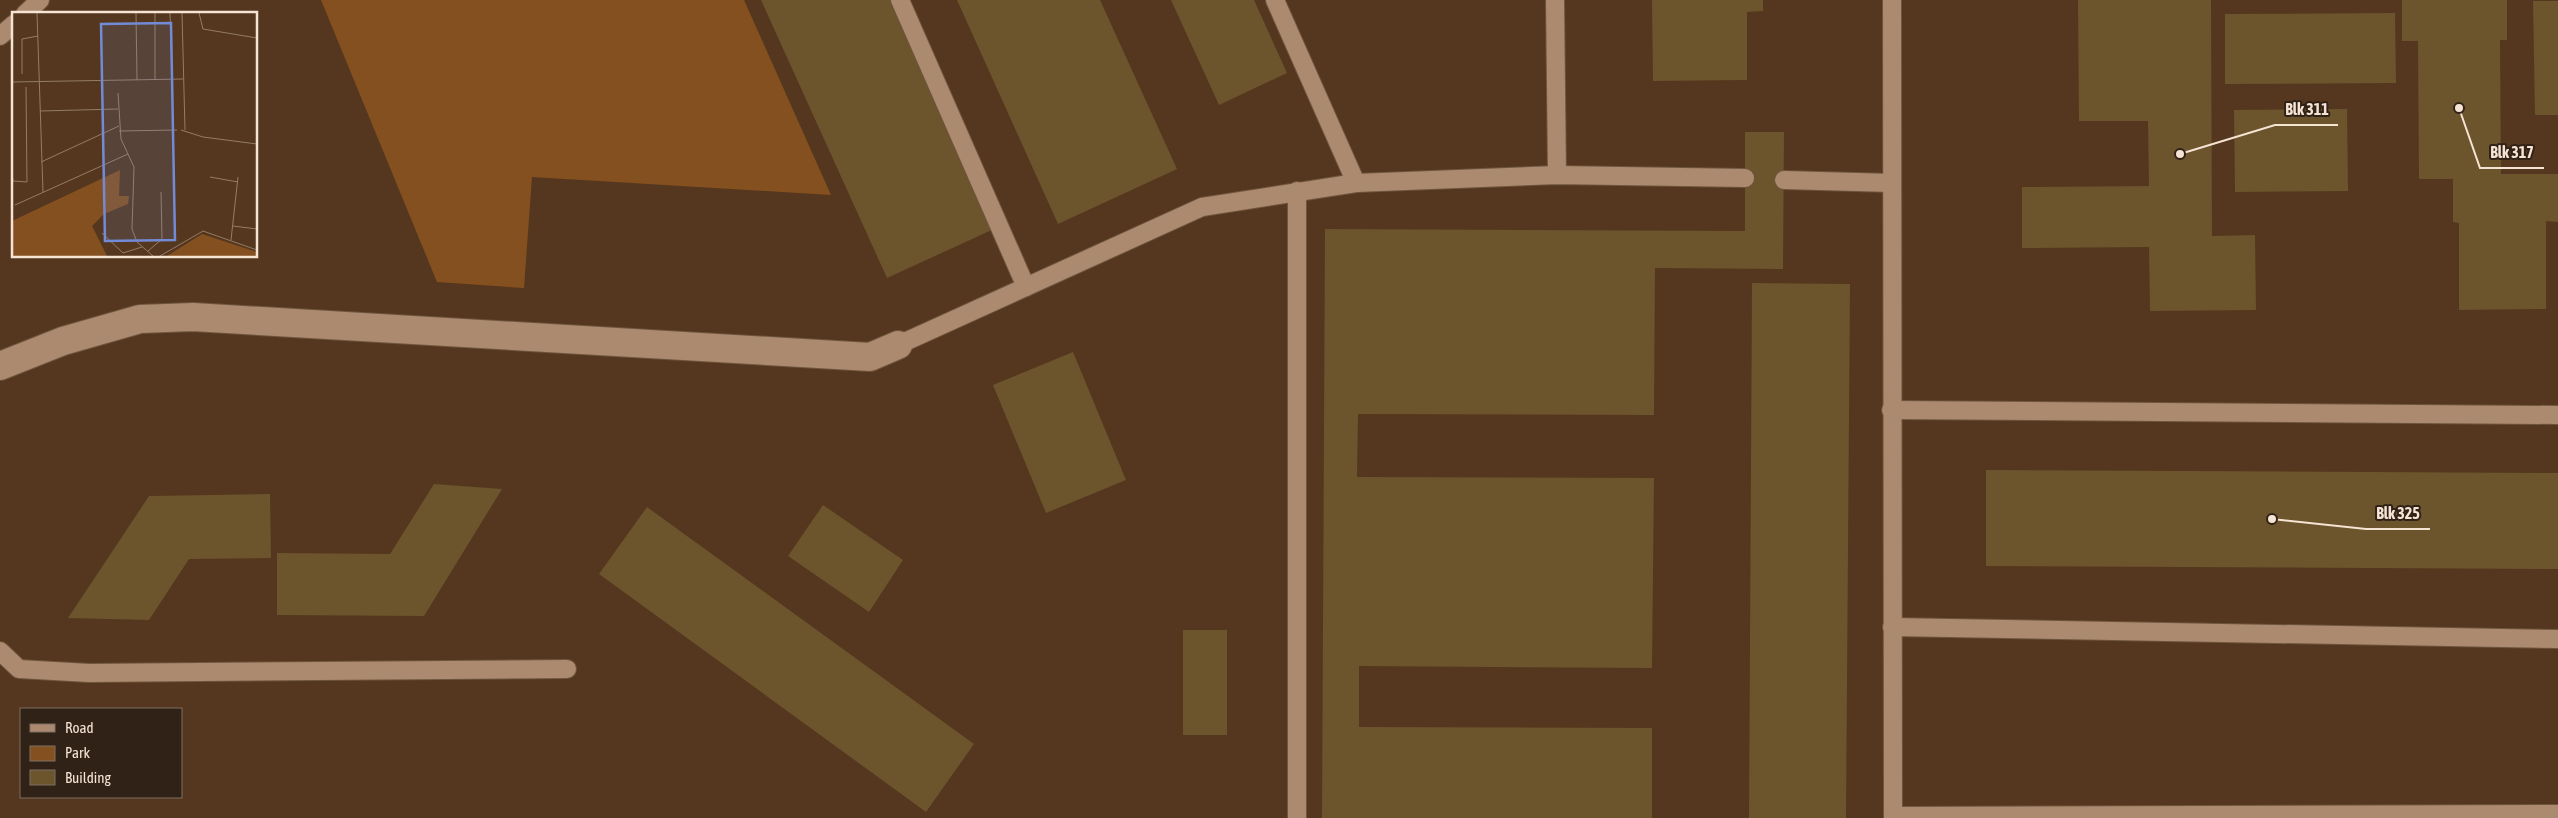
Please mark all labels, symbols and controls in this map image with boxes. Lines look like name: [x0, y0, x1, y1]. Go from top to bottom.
inset map: [12, 12, 258, 258]
callout: Blk 311: [2275, 94, 2338, 125]
text: Blk 311: [2285, 100, 2329, 118]
callout: Blk 317: [2480, 137, 2544, 168]
text: Blk 317: [2490, 143, 2534, 161]
callout: Blk 325: [2366, 498, 2430, 529]
text: Blk 325: [2376, 504, 2420, 522]
legend: [20, 708, 182, 798]
text: Road: [65, 719, 94, 736]
text: Park: [65, 744, 90, 761]
text: Building: [65, 769, 111, 786]

